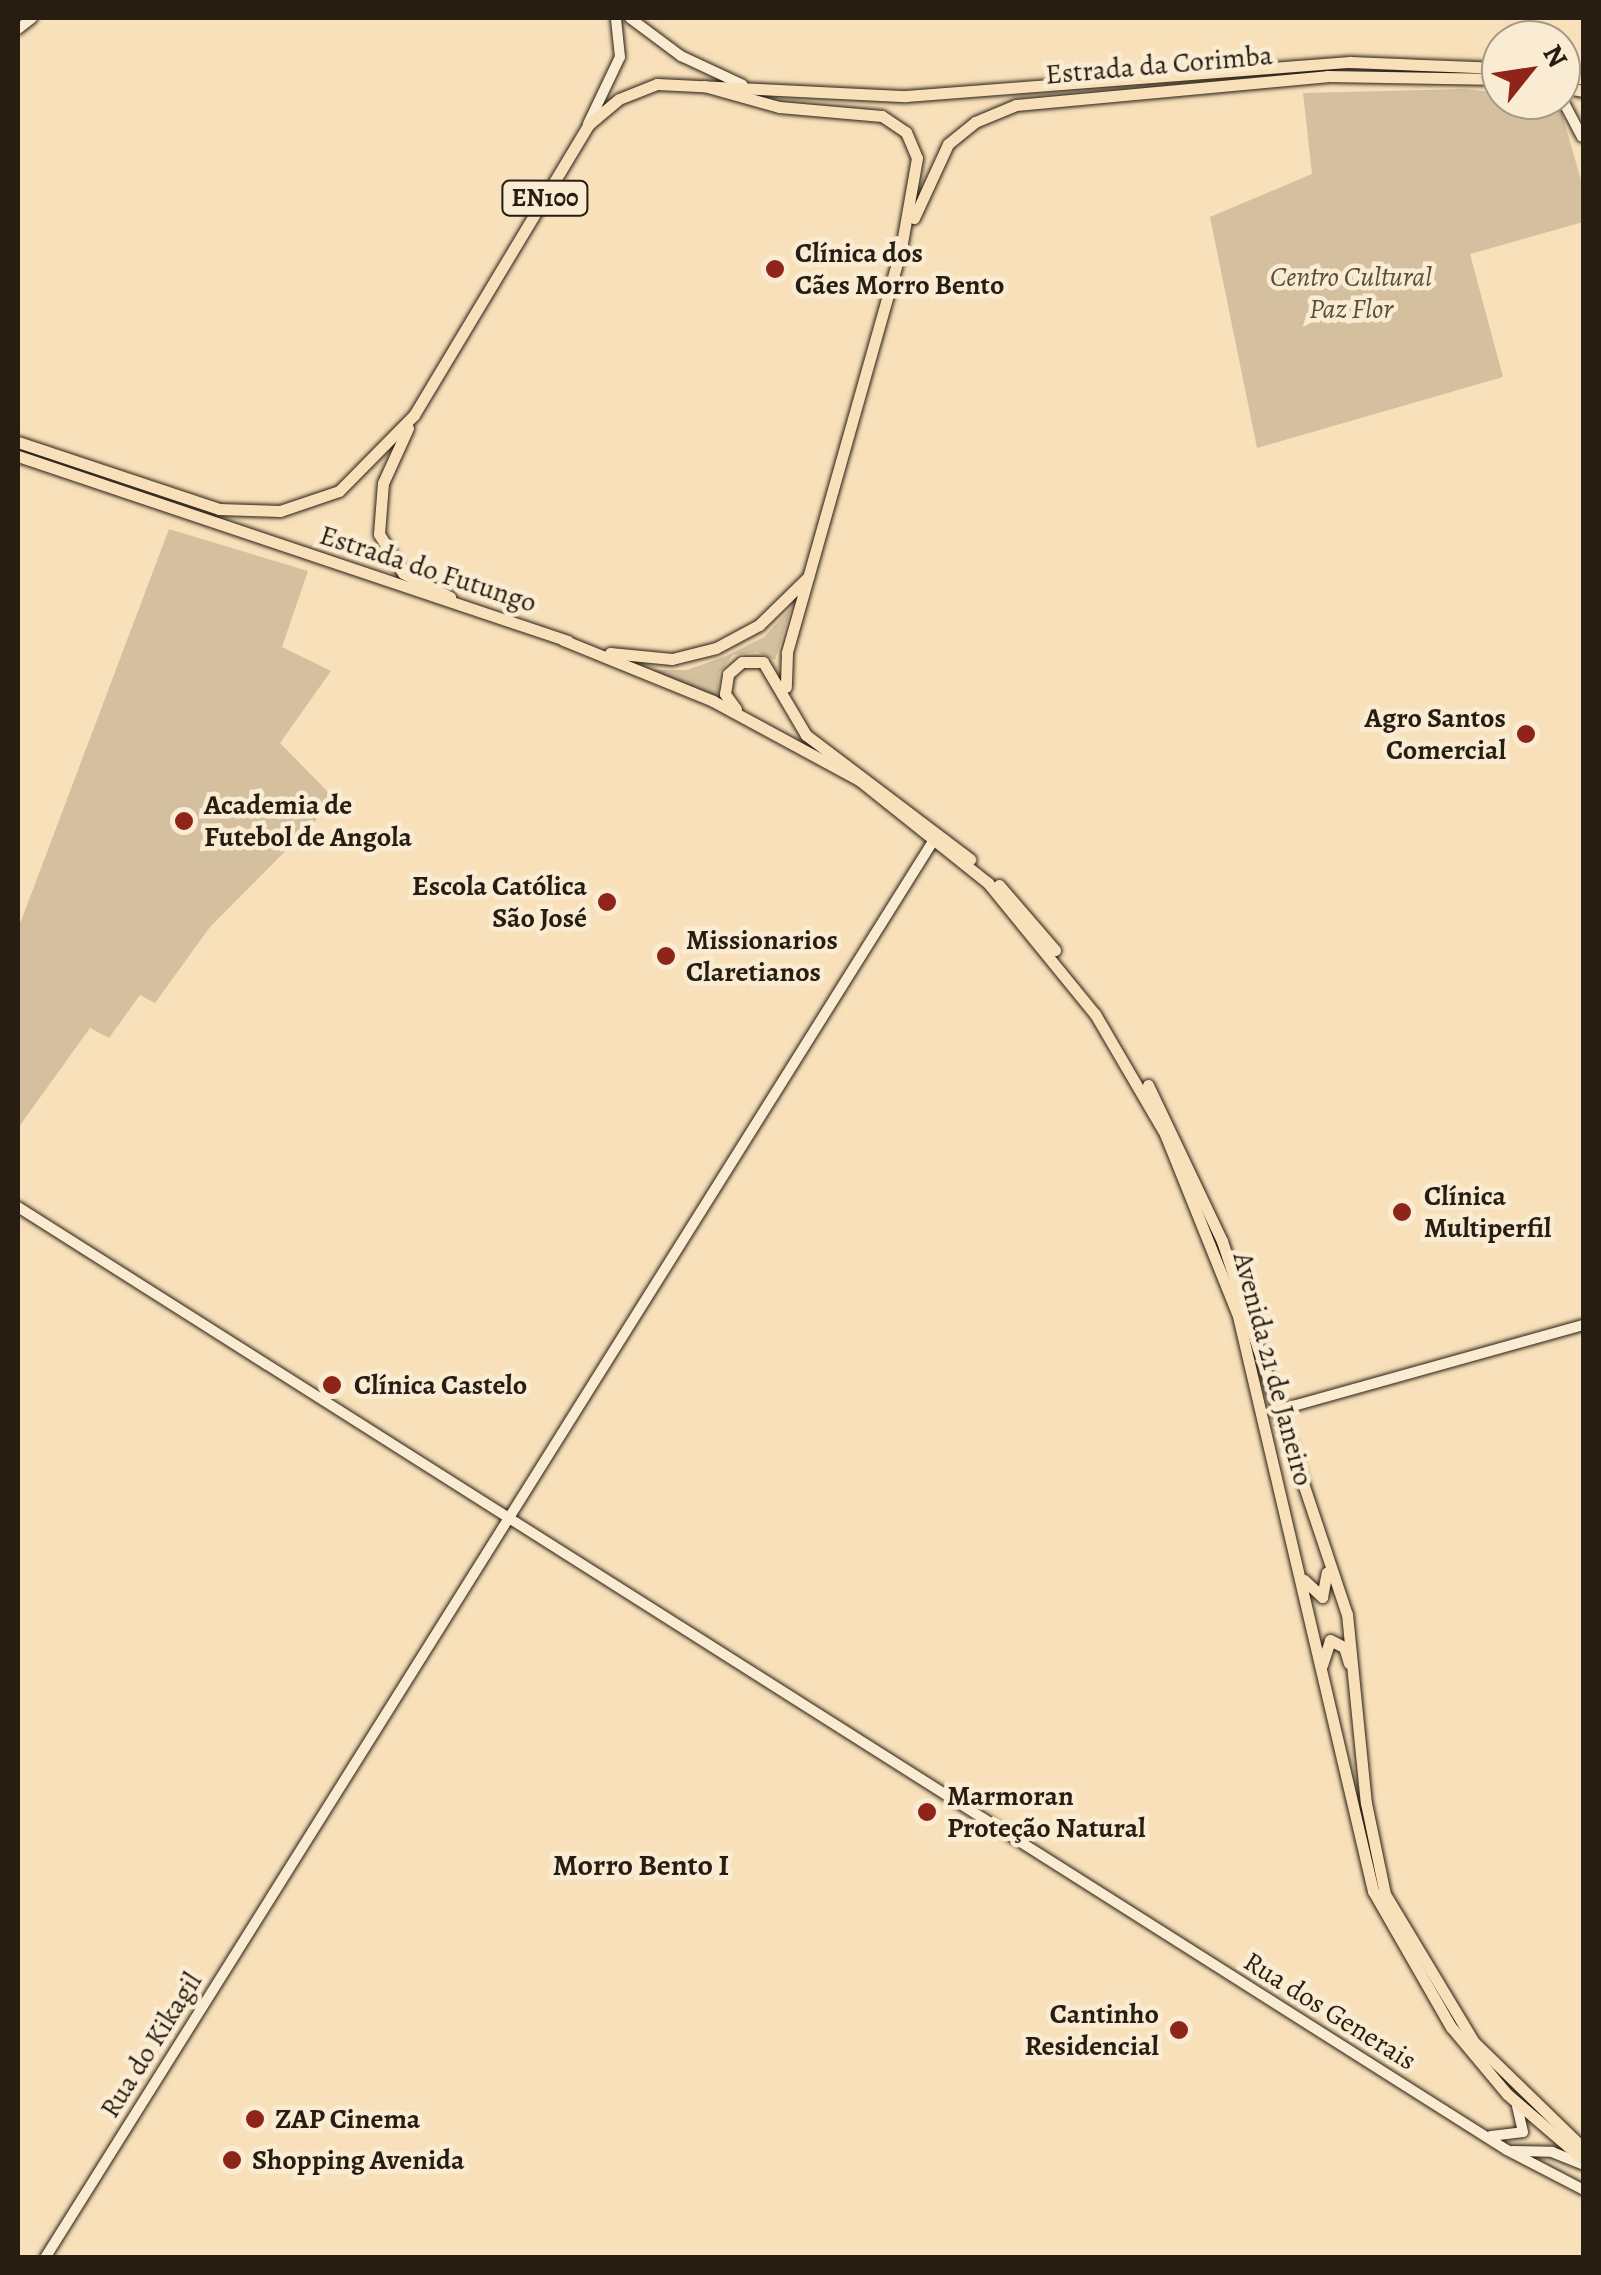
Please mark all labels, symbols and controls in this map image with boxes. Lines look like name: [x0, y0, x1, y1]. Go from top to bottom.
north arrow: [1481, 20, 1581, 120]
street label: Estrada da Corimba: [1044, 38, 1274, 92]
text: N: [1534, 38, 1577, 74]
road number: EN100: [500, 178, 590, 218]
place label: Clínica dos Cães Morro Bento: [795, 236, 1004, 302]
marker: Clínica dos Cães Morro Bento: [764, 258, 786, 280]
park label: Centro Cultural Paz Flor: [1270, 260, 1432, 326]
street label: Estrada do Futungo: [315, 518, 541, 620]
place label: Agro Santos Comercial: [1365, 701, 1506, 767]
marker: Agro Santos Comercial: [1515, 723, 1537, 745]
place label: Academia de Futebol de Angola: [204, 788, 412, 854]
marker: Academia de Futebol de Angola: [173, 810, 195, 832]
place label: Escola Católica São José: [412, 869, 587, 935]
marker: Escola Católica São José: [596, 891, 618, 913]
place label: Missionarios Claretianos: [686, 923, 838, 989]
marker: Missionarios Claretianos: [655, 945, 677, 967]
place label: Clínica Multiperfil: [1424, 1179, 1551, 1245]
marker: Clínica Multiperfil: [1389, 1199, 1415, 1225]
street label: Avenida 21 de Janeiro: [1226, 1249, 1320, 1489]
place label: Clínica Castelo: [354, 1368, 527, 1402]
marker: Clínica Castelo: [319, 1372, 345, 1398]
place label: Marmoran Proteção Natural: [947, 1779, 1146, 1845]
marker: Marmoran Proteção Natural: [916, 1801, 938, 1823]
district label: Morro Bento I: [553, 1847, 729, 1883]
street label: Rua dos Generais: [1238, 1945, 1422, 2077]
street label: Rua do Kikagil: [93, 1966, 209, 2124]
place label: Cantinho Residencial: [1025, 1997, 1159, 2063]
marker: Cantinho Residencial: [1168, 2019, 1190, 2041]
place label: ZAP Cinema: [275, 2102, 420, 2136]
marker: ZAP Cinema: [244, 2108, 266, 2130]
place label: Shopping Avenida: [252, 2143, 465, 2177]
marker: Shopping Avenida: [221, 2149, 243, 2171]

